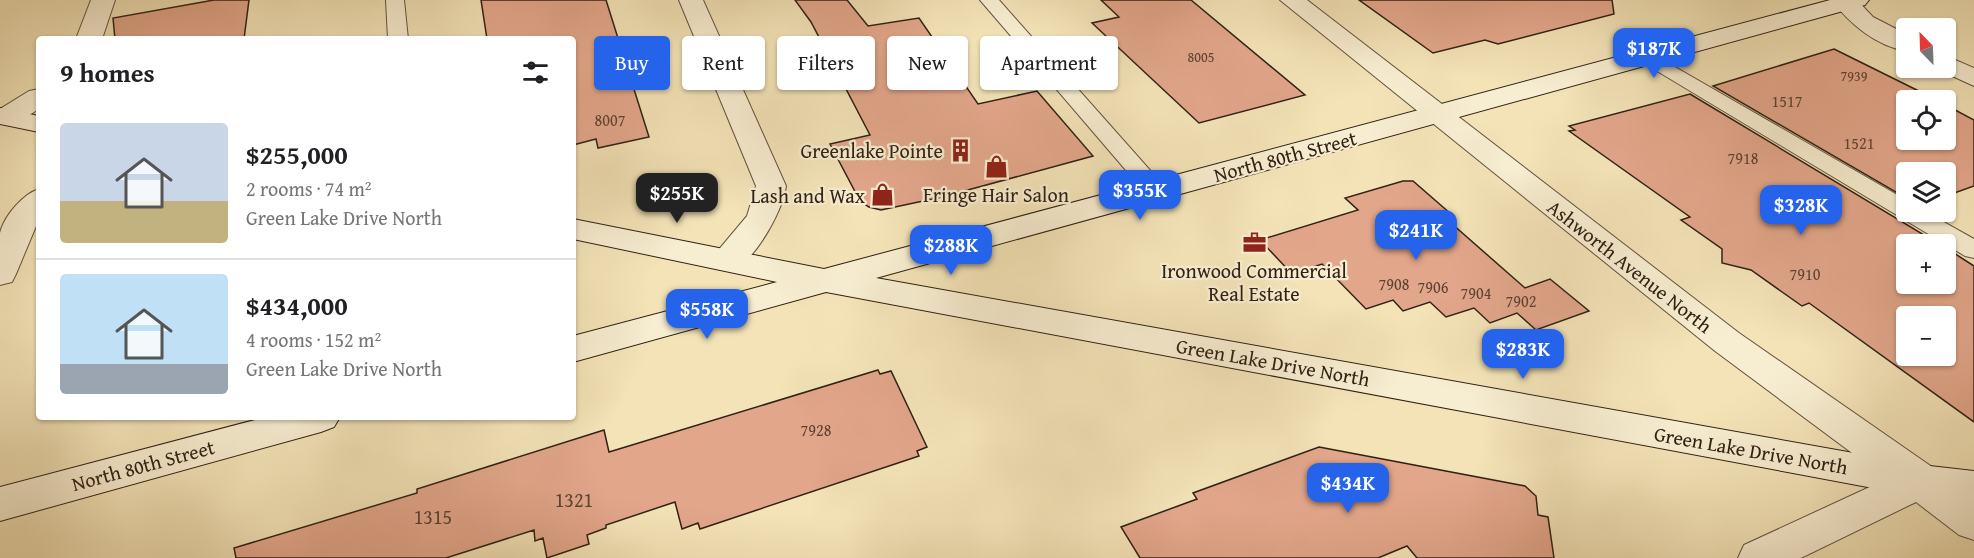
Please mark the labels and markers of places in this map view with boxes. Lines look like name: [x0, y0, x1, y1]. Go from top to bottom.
pin: $187K: [1612, 28, 1696, 79]
place label: Greenlake Pointe: [800, 136, 943, 165]
building icon: Greenlake Pointe: [948, 137, 974, 163]
shop icon: Fringe Hair Salon: [983, 154, 1009, 180]
pin: $355K: [1098, 170, 1182, 221]
pin: $255K: [635, 173, 719, 224]
place label: Fringe Hair Salon: [923, 180, 1069, 209]
place label: Lash and Wax: [751, 181, 866, 210]
shop icon: Lash and Wax: [870, 182, 896, 208]
pin: $328K: [1759, 185, 1843, 236]
pin: $241K: [1374, 210, 1458, 261]
pin: $288K: [909, 225, 993, 276]
office icon: Ironwood Commercial Real Estate: [1241, 230, 1267, 256]
place label: Ironwood Commercial Real Estate: [1161, 256, 1347, 308]
pin: $558K: [665, 289, 749, 340]
pin: $283K: [1481, 329, 1565, 380]
pin: $434K: [1306, 463, 1390, 514]

